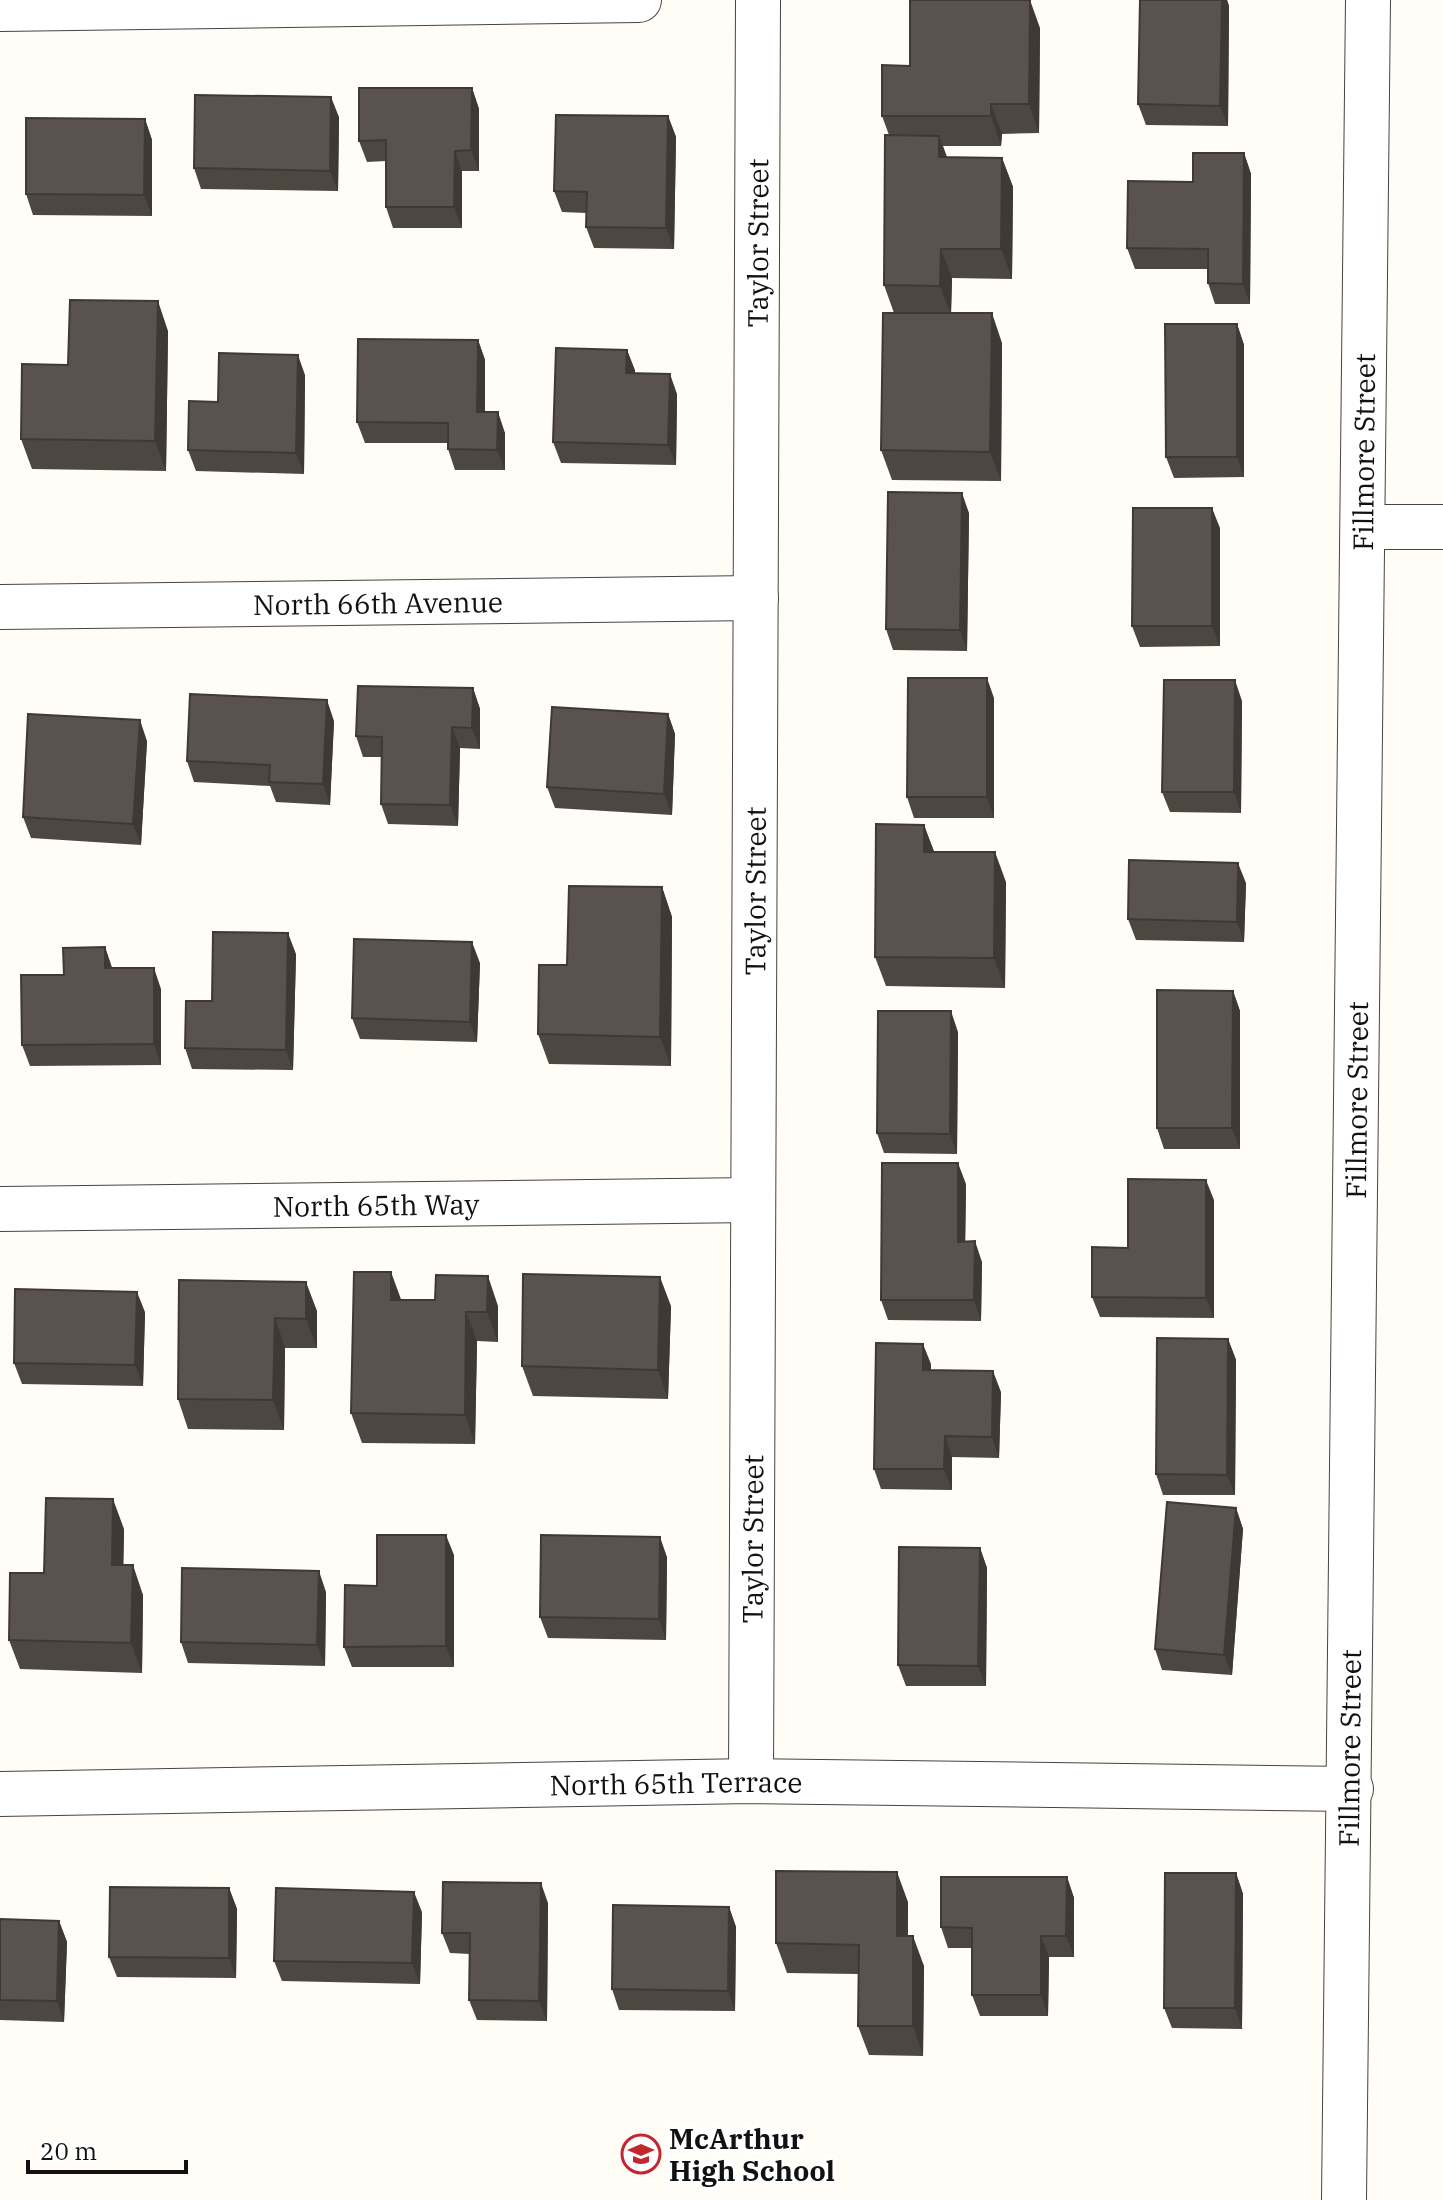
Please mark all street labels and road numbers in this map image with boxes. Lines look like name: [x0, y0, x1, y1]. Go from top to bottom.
street label: Taylor Street: [738, 158, 776, 328]
street label: Fillmore Street: [1343, 353, 1383, 551]
street label: North 66th Avenue: [253, 583, 503, 622]
street label: Taylor Street: [736, 806, 773, 976]
street label: Fillmore Street: [1336, 1001, 1376, 1199]
street label: North 65th Way: [272, 1185, 480, 1224]
street label: Taylor Street: [733, 1454, 771, 1624]
street label: Fillmore Street: [1329, 1649, 1369, 1847]
street label: North 65th Terrace: [549, 1762, 803, 1803]

